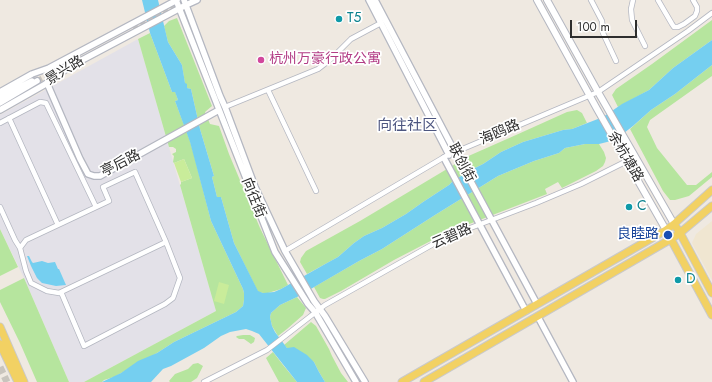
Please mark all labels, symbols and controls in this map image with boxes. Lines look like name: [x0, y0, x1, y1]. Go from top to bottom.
place label: T5: [347, 11, 361, 27]
scale bar: [572, 12, 639, 38]
marker: T5: [334, 14, 344, 24]
text: 100 m: [577, 18, 610, 36]
place label: 杭州万豪行政公寓: [269, 52, 381, 68]
street label: 景兴路: [43, 53, 87, 89]
marker: 杭州万豪行政公寓: [256, 55, 266, 65]
district label: 向往社区: [377, 117, 437, 135]
street label: 海鸥路: [477, 117, 523, 149]
street label: 余杭塘路: [604, 129, 646, 185]
street label: 联创街: [444, 141, 478, 185]
street label: 亭后路: [98, 147, 144, 181]
street label: 向往街: [237, 175, 269, 221]
place label: C: [637, 199, 647, 215]
marker: C: [624, 202, 634, 212]
street label: 云碧路: [429, 221, 475, 253]
place label: 良睦路: [617, 227, 659, 243]
marker: 良睦路: [662, 229, 674, 241]
place label: D: [686, 272, 696, 288]
marker: D: [673, 275, 683, 285]

